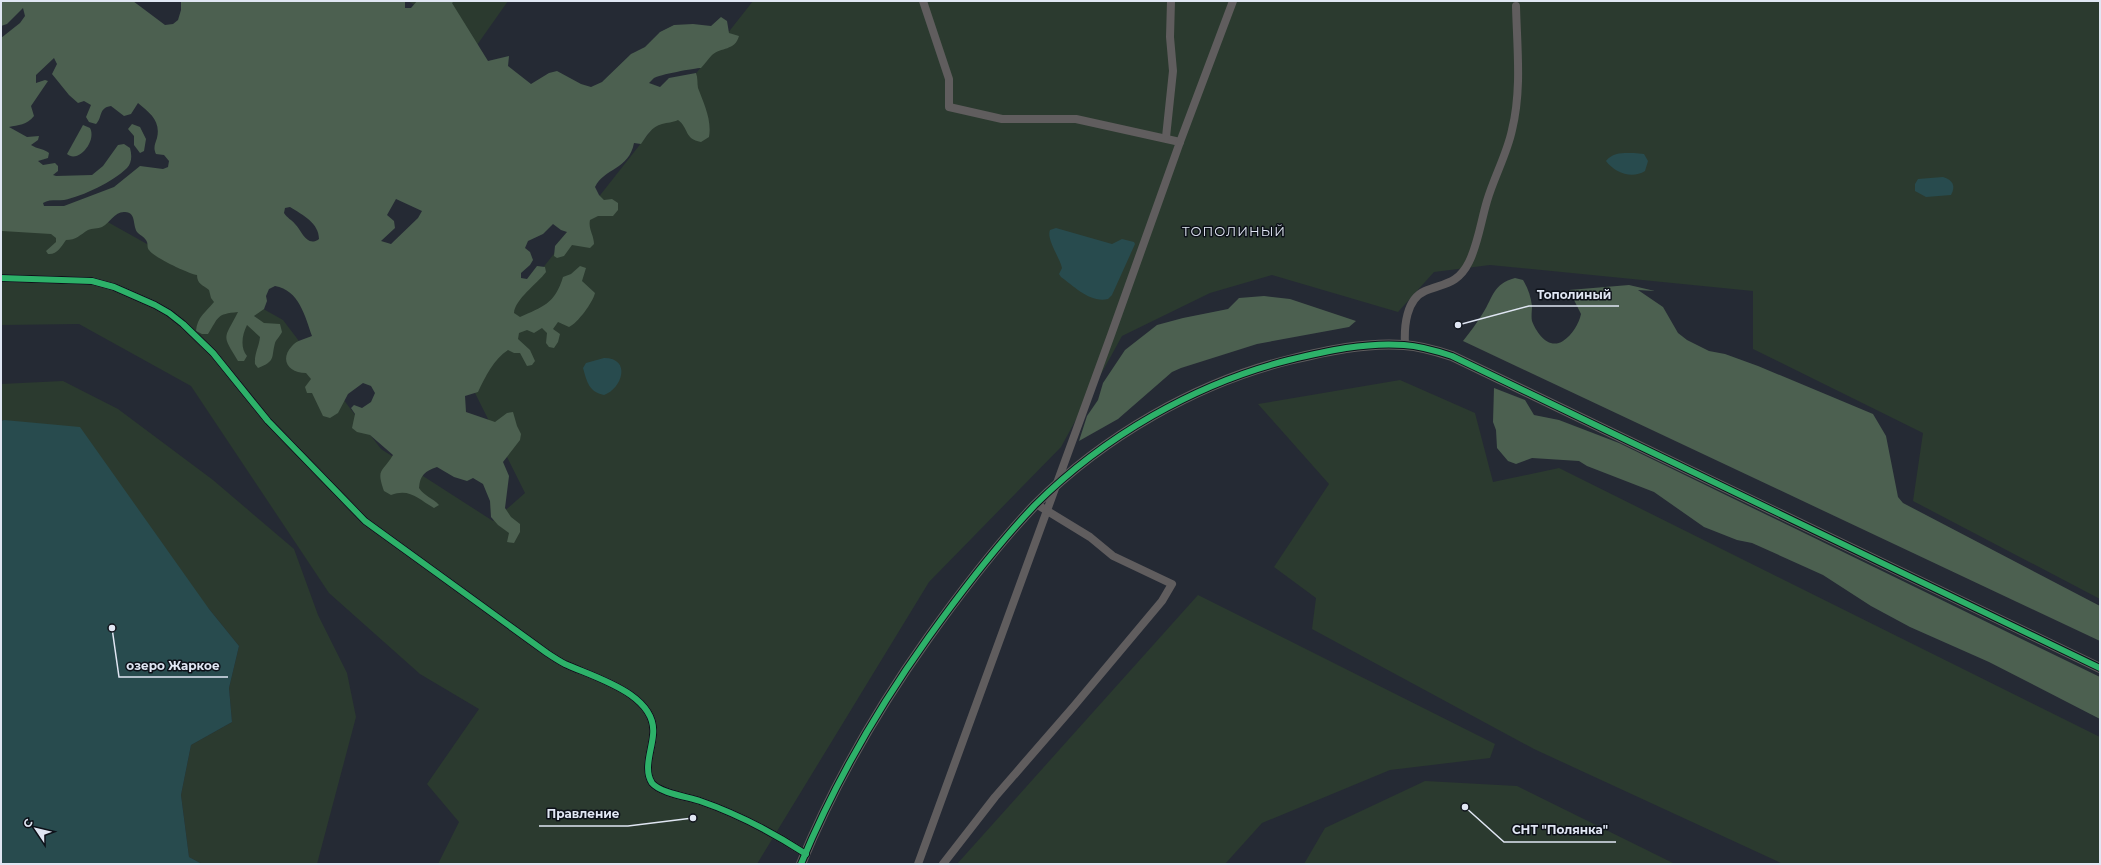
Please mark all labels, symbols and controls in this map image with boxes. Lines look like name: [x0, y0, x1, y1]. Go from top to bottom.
district label: ТОПОЛИНЫЙ: [1182, 223, 1286, 239]
callout: Тополиный: [1529, 282, 1619, 306]
text: Тополиный: [1537, 287, 1611, 302]
callout: озеро Жаркое: [119, 653, 228, 677]
text: озеро Жаркое: [126, 658, 220, 673]
callout: Правление: [539, 802, 628, 826]
text: Правление: [547, 806, 620, 821]
north arrow: [16, 809, 56, 849]
text: С: [20, 816, 36, 831]
callout: СНТ "Полянка": [1504, 818, 1616, 842]
text: СНТ "Полянка": [1512, 822, 1608, 837]

